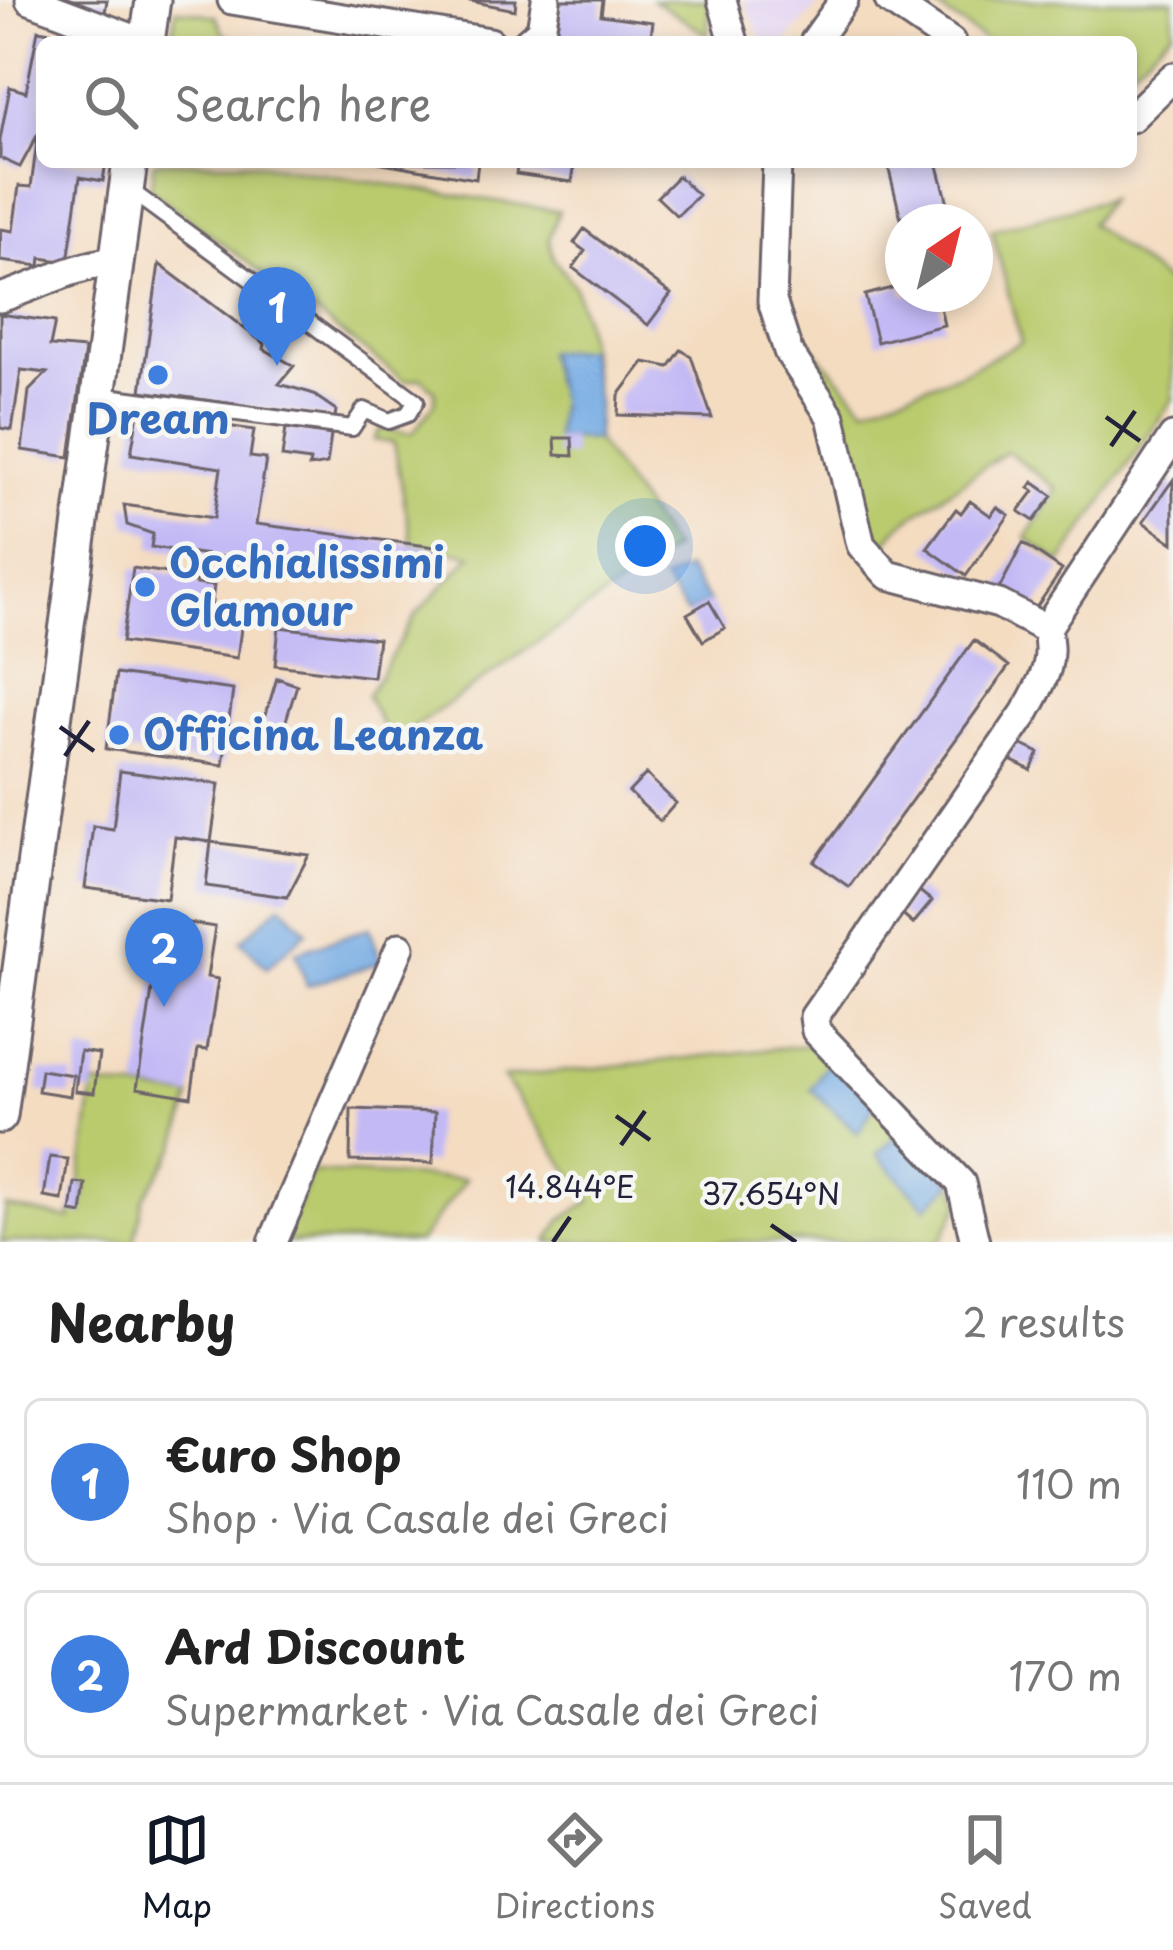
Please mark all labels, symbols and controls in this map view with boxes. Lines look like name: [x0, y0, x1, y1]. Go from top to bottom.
search box: [36, 36, 1137, 168]
text: Search here: [174, 68, 431, 136]
icon: search: [78, 69, 144, 135]
north arrow: [885, 204, 993, 312]
pin: 1: [238, 267, 316, 366]
marker: Dream: [145, 362, 171, 388]
place label: Dream: [86, 385, 230, 448]
your location: [615, 516, 675, 576]
place label: Occhialissimi Glamour: [169, 529, 444, 640]
marker: Occhialissimi Glamour: [132, 574, 158, 600]
place label: Officina Leanza: [143, 701, 484, 764]
marker: Officina Leanza: [106, 722, 132, 748]
pin: 2: [125, 908, 203, 1007]
text: 14.844°E: [505, 1163, 635, 1208]
text: 37.654°N: [702, 1170, 840, 1215]
text: Nearby: [48, 1282, 235, 1359]
text: 2 results: [963, 1291, 1125, 1350]
text: €uro Shop: [165, 1419, 402, 1487]
text: 1: [81, 1453, 99, 1512]
text: 110 m: [1016, 1453, 1122, 1512]
text: Shop · Via Casale dei Greci: [165, 1487, 669, 1546]
text: Ard Discount: [165, 1611, 465, 1679]
text: 2: [76, 1645, 104, 1704]
text: 170 m: [1009, 1645, 1122, 1704]
text: Supermarket · Via Casale dei Greci: [165, 1679, 819, 1738]
tab: Map: [141, 1807, 212, 1929]
tab: Directions: [495, 1807, 655, 1929]
tab: Saved: [938, 1807, 1032, 1929]

